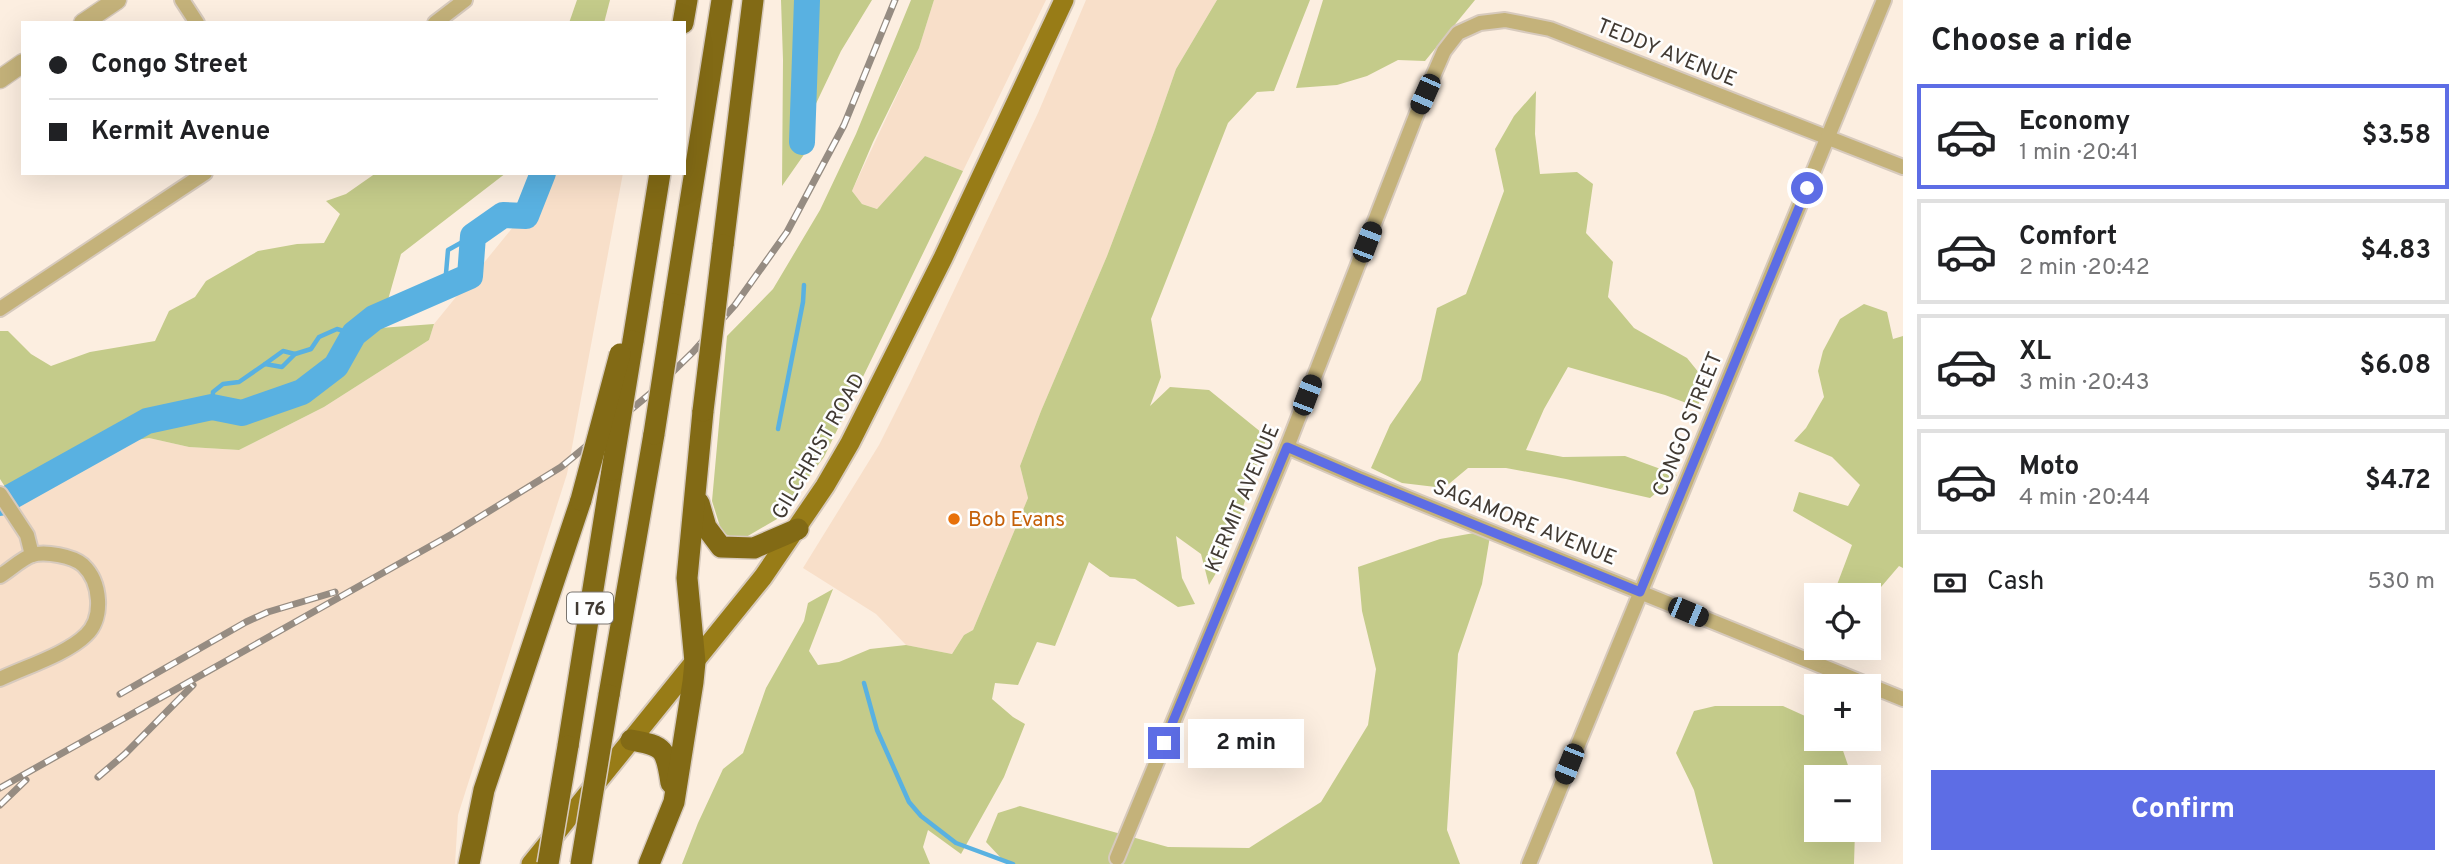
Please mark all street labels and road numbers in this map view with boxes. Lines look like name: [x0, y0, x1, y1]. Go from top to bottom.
street label: TEDDY AVENUE: [1592, 13, 1740, 94]
street label: CONGO STREET: [1647, 348, 1730, 501]
street label: GILCHRIST ROAD: [766, 369, 872, 525]
street label: KERMIT AVENUE: [1200, 420, 1287, 577]
street label: SAGAMORE AVENUE: [1429, 474, 1620, 573]
road number: I 76: [567, 593, 613, 624]

